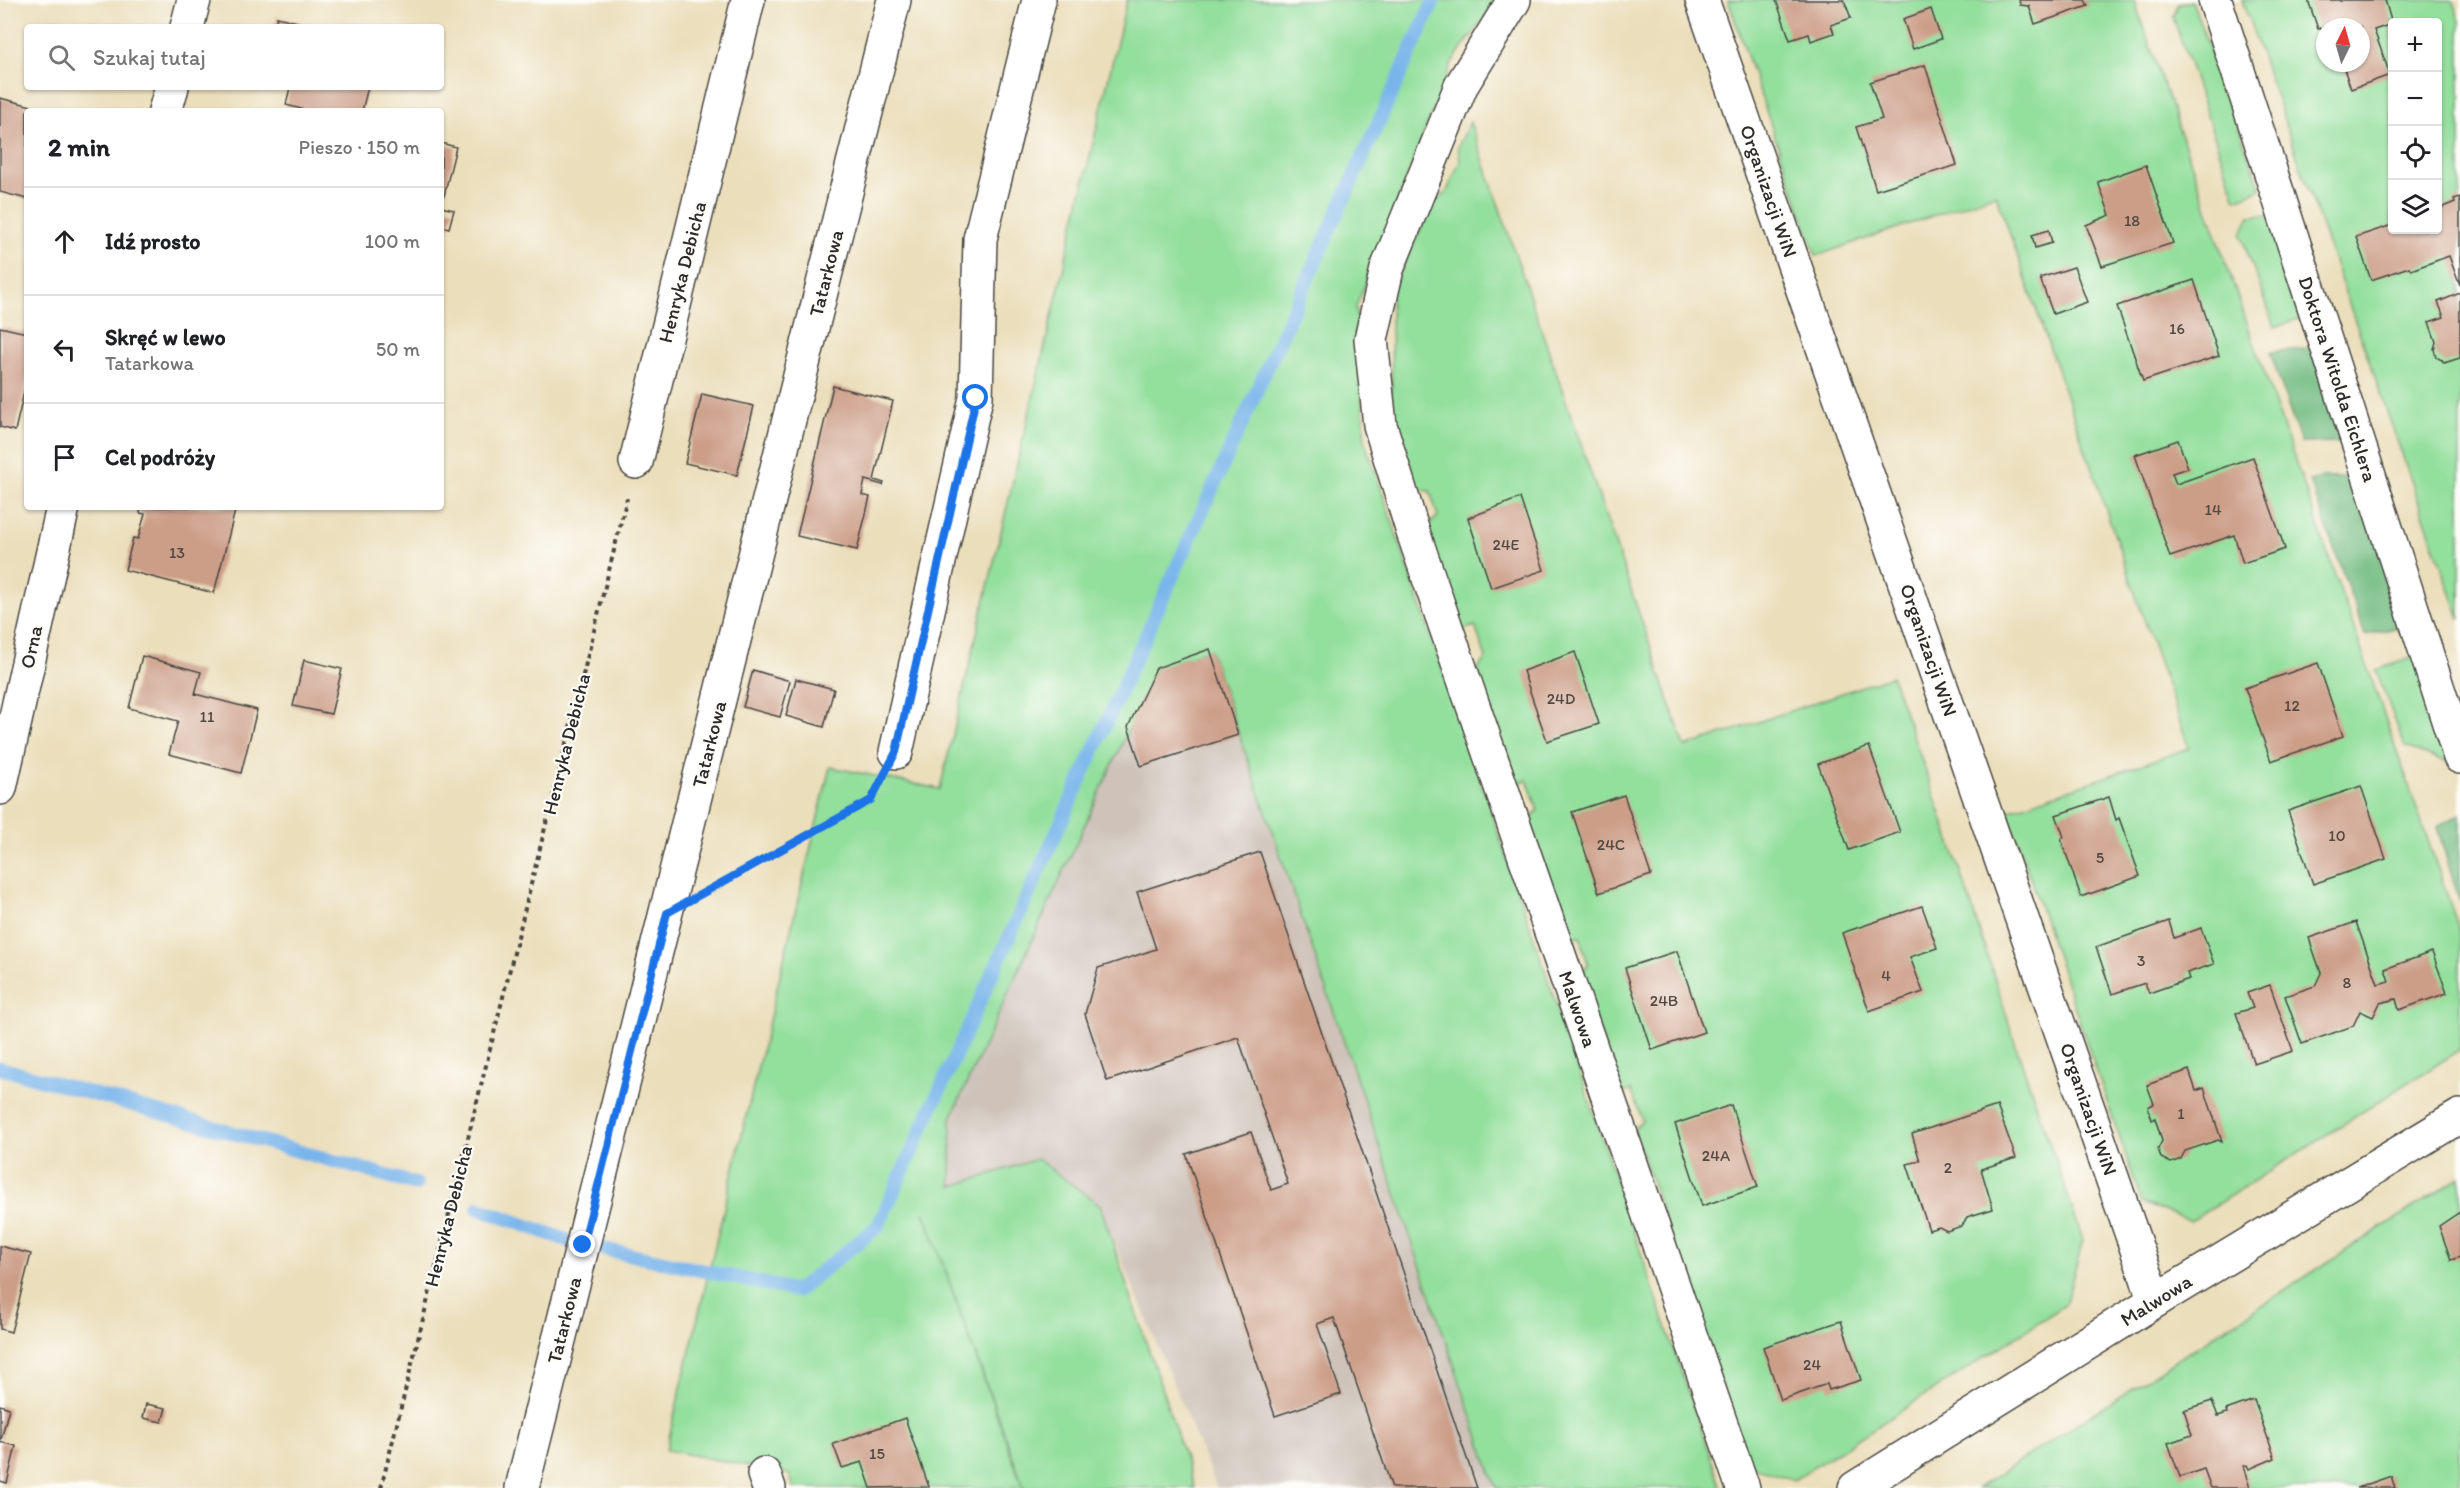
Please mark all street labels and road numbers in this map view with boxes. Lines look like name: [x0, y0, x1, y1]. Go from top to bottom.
street label: Organizacji WiN: [1735, 122, 1803, 260]
street label: Henryka Debicha: [653, 199, 711, 345]
street label: Tatarkowa: [804, 226, 849, 319]
street label: Doktora Witolda Eichlera: [2293, 273, 2383, 485]
street label: Organizacji WiN: [1895, 581, 1963, 719]
street label: Orna: [15, 623, 47, 671]
street label: Henryka Debicha: [537, 671, 595, 817]
street label: Tatarkowa: [687, 697, 732, 790]
street label: Malwowa: [1554, 967, 1603, 1051]
street label: Organizacji WiN: [2055, 1040, 2123, 1178]
street label: Henryka Debicha: [419, 1143, 477, 1289]
street label: Malwowa: [2116, 1268, 2197, 1331]
street label: Tatarkowa: [542, 1273, 587, 1366]

